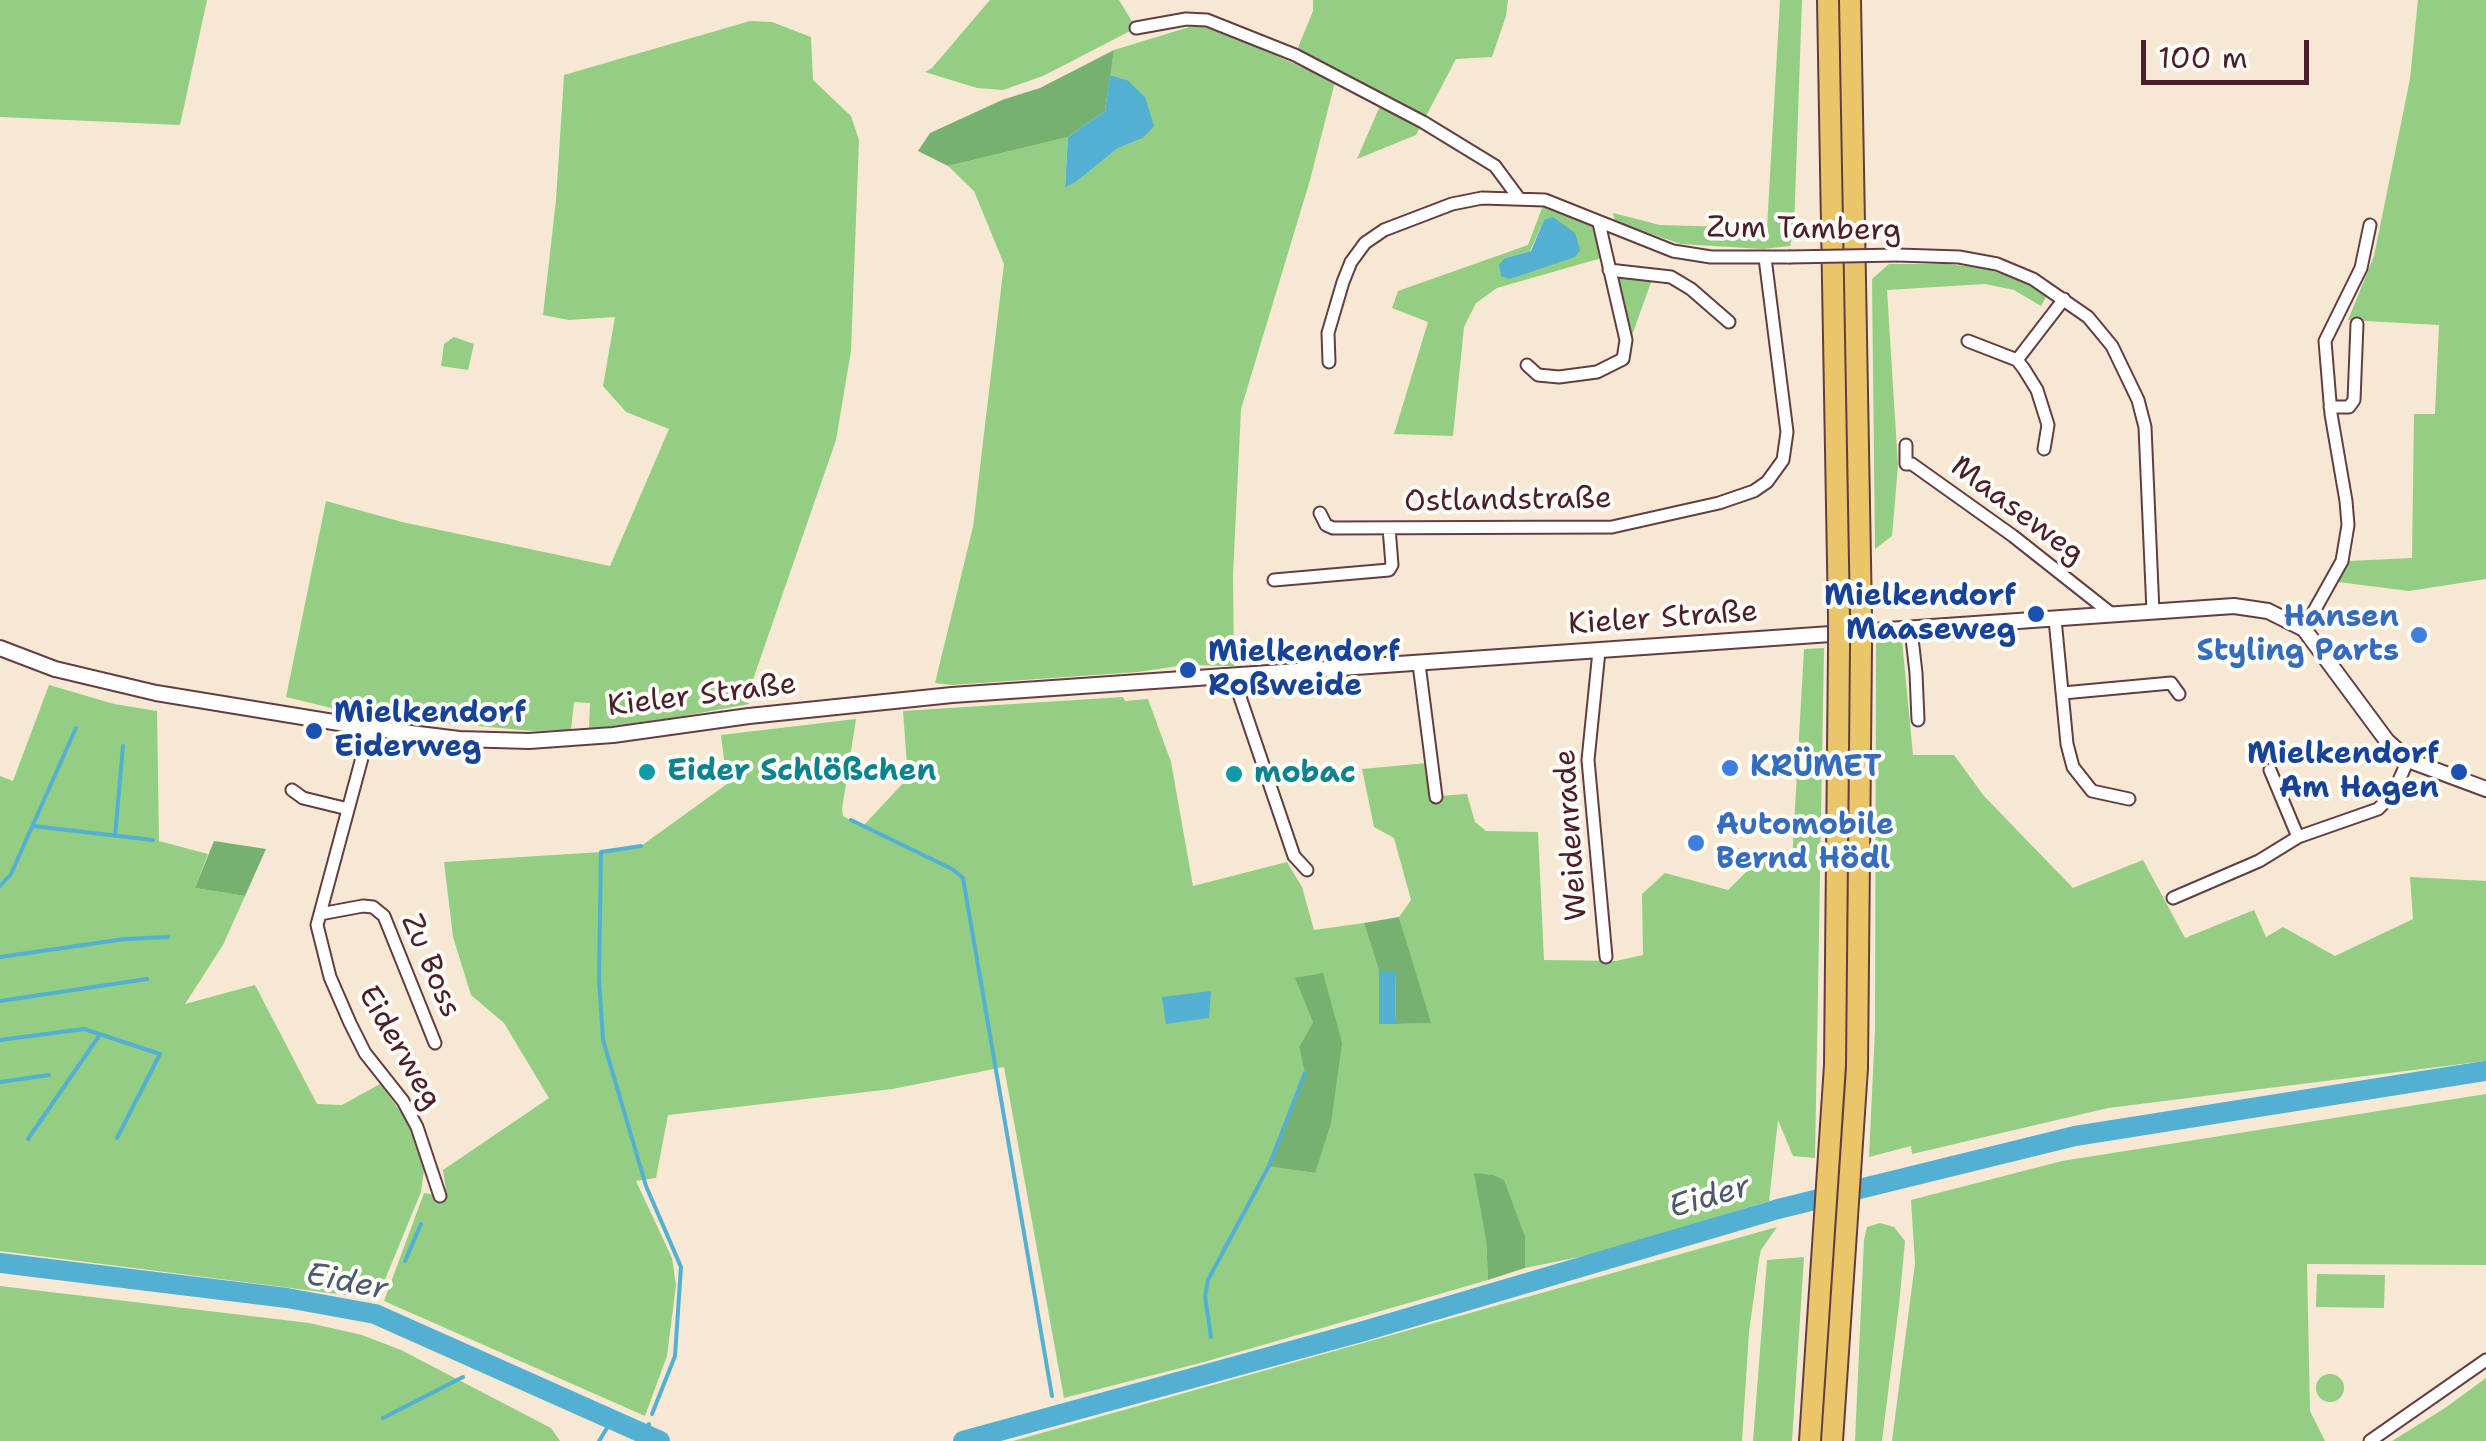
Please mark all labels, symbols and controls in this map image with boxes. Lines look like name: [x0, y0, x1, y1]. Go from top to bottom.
scale bar: [2146, 20, 2314, 82]
text: 100 m: [2158, 37, 2248, 78]
street label: Zum Tamberg: [1706, 210, 1902, 250]
street label: Maaseweg: [1943, 449, 2091, 573]
street label: Ostlandstraße: [1404, 481, 1612, 521]
place label: Mielkendorf Maaseweg: [1824, 579, 2016, 650]
street label: Kieler Straße: [1567, 594, 1759, 644]
place label: Hansen Styling Parts: [2197, 600, 2399, 670]
marker: Mielkendorf Maaseweg: [2025, 603, 2047, 625]
marker: Hansen Styling Parts: [2408, 624, 2430, 646]
place label: Mielkendorf Roßweide: [1208, 635, 1400, 706]
marker: Mielkendorf Roßweide: [1177, 659, 1199, 681]
street label: Kieler Straße: [606, 667, 798, 725]
place label: Mielkendorf Eiderweg: [334, 696, 526, 766]
marker: Mielkendorf Eiderweg: [303, 720, 325, 742]
place label: Mielkendorf Am Hagen: [2247, 737, 2439, 808]
street label: Weidenrade: [1548, 748, 1596, 922]
place label: KRÜMET: [1750, 750, 1882, 786]
place label: Eider Schlößchen: [667, 754, 936, 790]
place label: mobac: [1254, 756, 1356, 792]
marker: KRÜMET: [1719, 757, 1741, 779]
marker: Eider Schlößchen: [636, 761, 658, 783]
marker: Mielkendorf Am Hagen: [2448, 761, 2470, 783]
marker: mobac: [1223, 763, 1245, 785]
place label: Automobile Bernd Hödl: [1716, 808, 1894, 878]
marker: Automobile Bernd Hödl: [1685, 832, 1707, 854]
street label: Zu Boss: [392, 909, 468, 1023]
street label: Eiderweg: [349, 980, 449, 1116]
water label: Eider: [1665, 1168, 1755, 1228]
water label: Eider: [303, 1256, 391, 1310]

